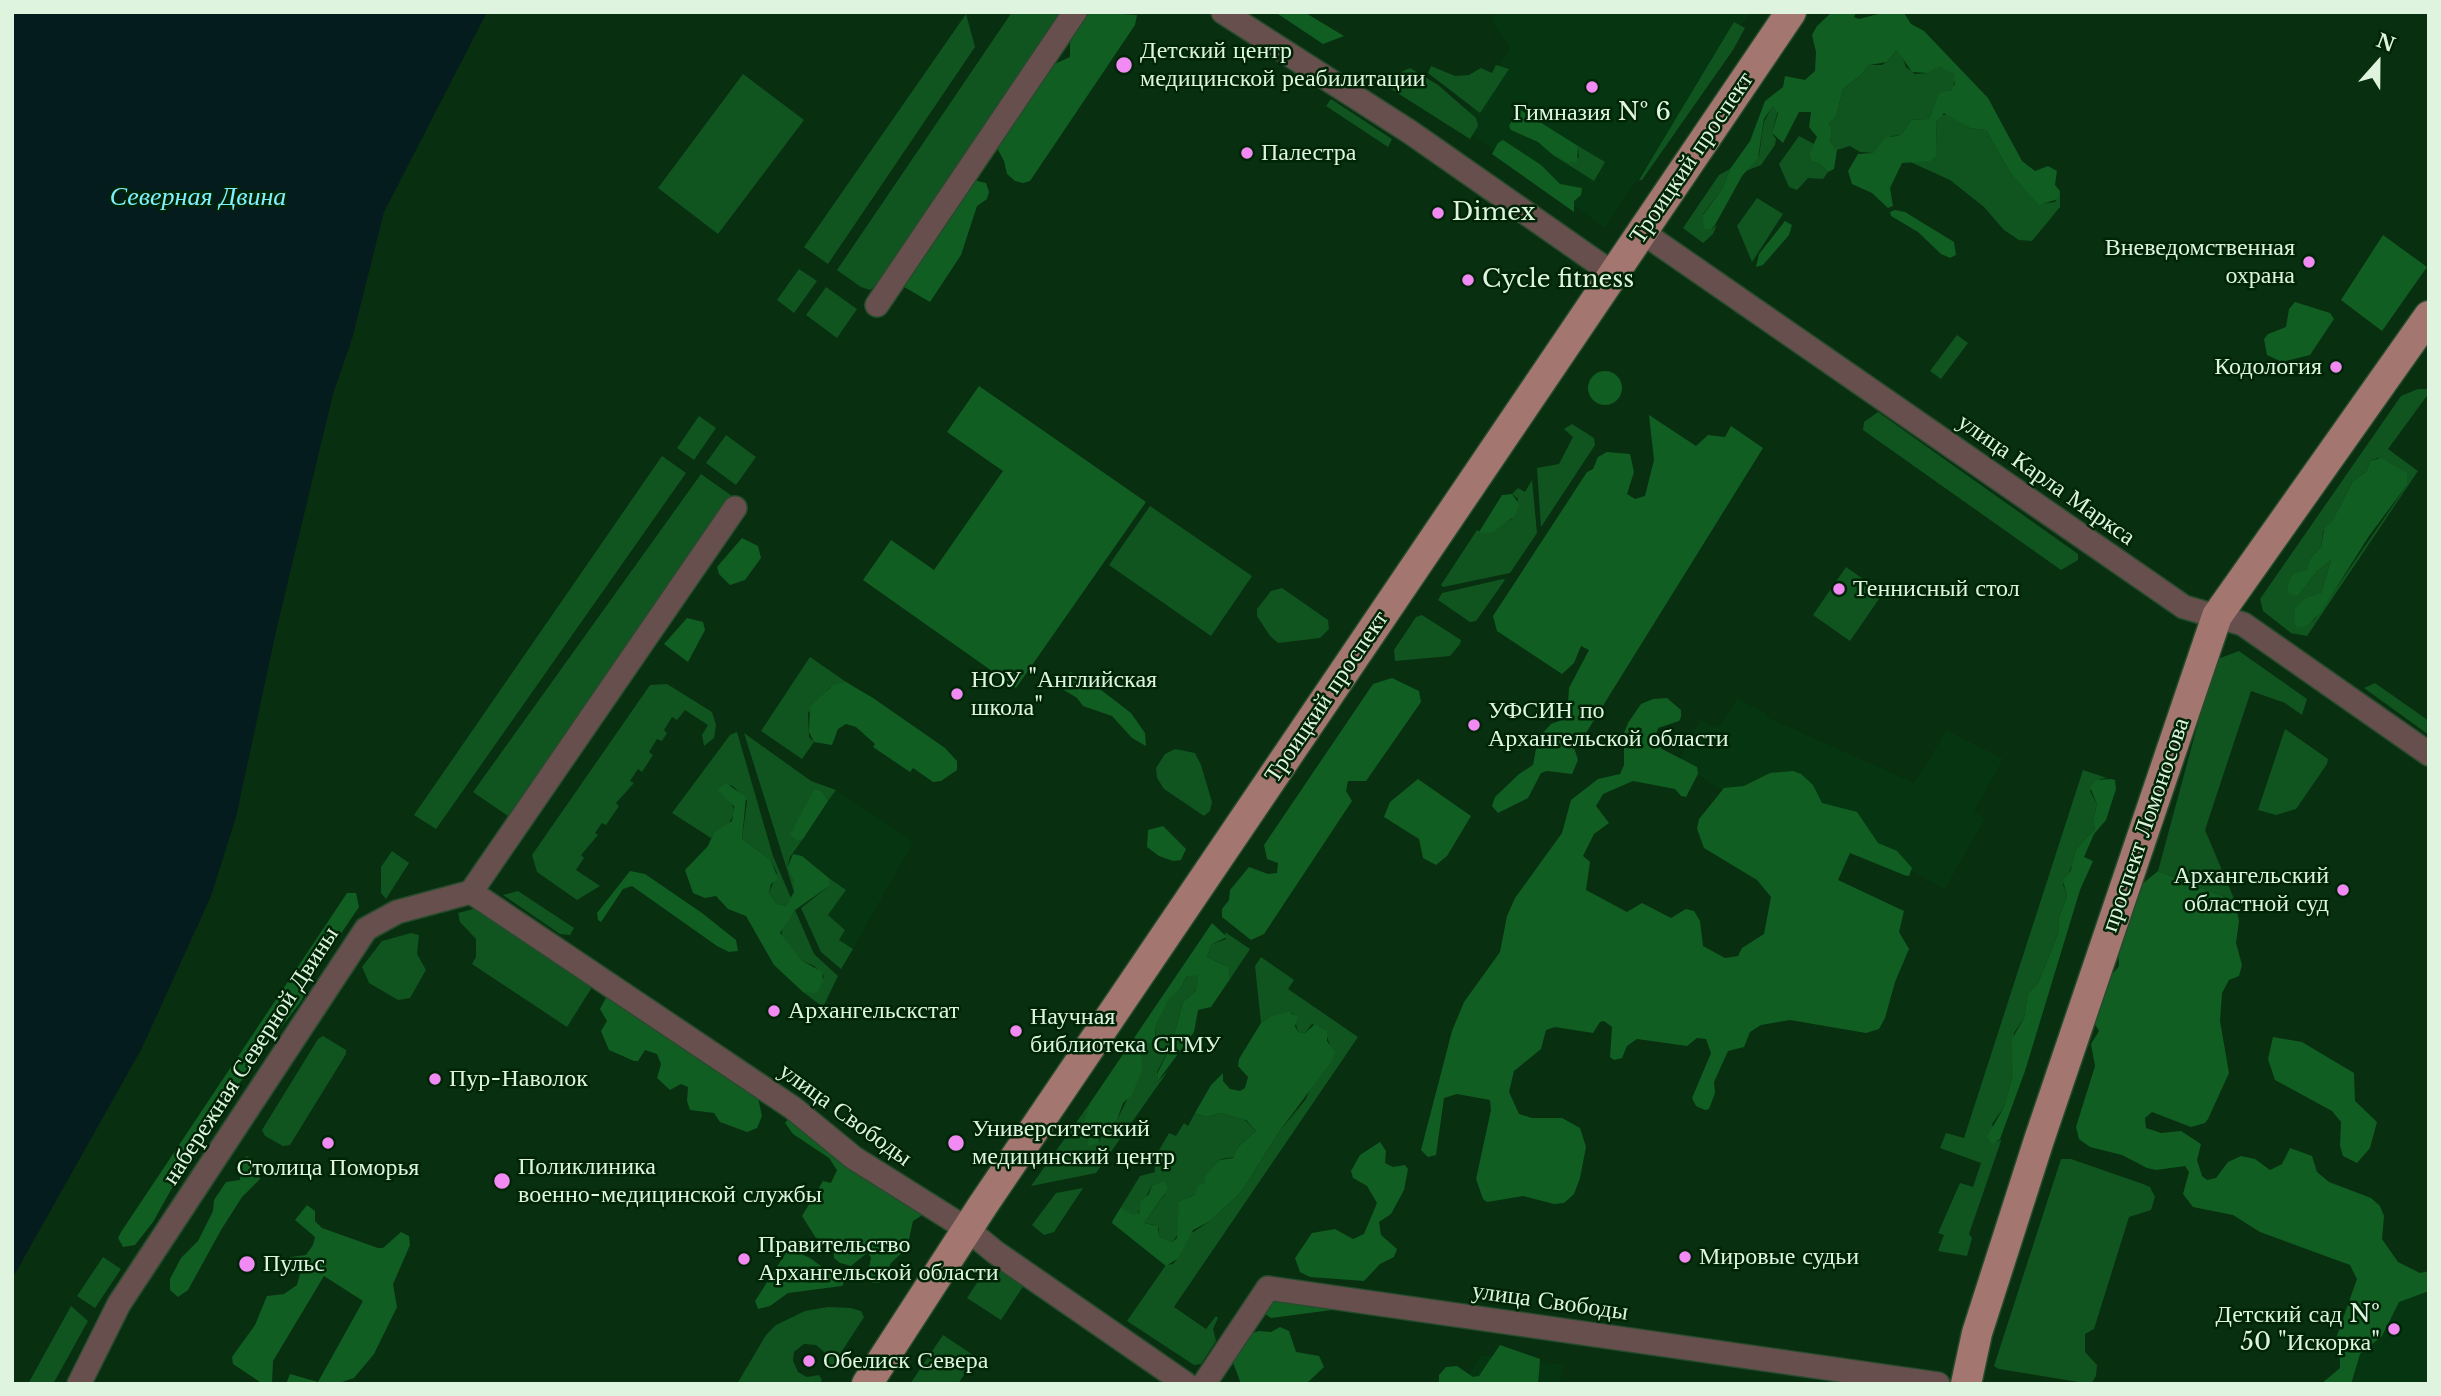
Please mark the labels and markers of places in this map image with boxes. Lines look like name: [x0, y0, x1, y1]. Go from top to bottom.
place label: Детский центр медицинской реабилитации: [1140, 37, 1425, 93]
marker: Детский центр медицинской реабилитации: [1114, 55, 1134, 75]
marker: Гимназия № 6: [1584, 79, 1600, 95]
place label: Гимназия № 6: [1513, 99, 1671, 127]
place label: Палестра: [1261, 139, 1357, 167]
marker: Палестра: [1239, 145, 1255, 161]
place label: Dimex: [1452, 199, 1535, 227]
marker: Dimex: [1430, 205, 1446, 221]
place label: Вневедомственная охрана: [2105, 234, 2295, 290]
marker: Вневедомственная охрана: [2301, 254, 2317, 270]
place label: Cycle fitness: [1482, 266, 1634, 294]
marker: Cycle fitness: [1460, 272, 1476, 288]
place label: Кодология: [2214, 353, 2322, 381]
marker: Кодология: [2328, 359, 2344, 375]
place label: Теннисный стол: [1853, 575, 2020, 603]
marker: Теннисный стол: [1831, 581, 1847, 597]
place label: НОУ "Английская школа": [971, 666, 1157, 722]
marker: НОУ "Английская школа": [949, 686, 965, 702]
place label: УФСИН по Архангельской области: [1488, 697, 1729, 753]
marker: УФСИН по Архангельской области: [1466, 717, 1482, 733]
place label: Архангельский областной суд: [2173, 862, 2329, 918]
marker: Архангельский областной суд: [2335, 882, 2351, 898]
place label: Архангельскстат: [788, 997, 959, 1025]
marker: Архангельскстат: [766, 1003, 782, 1019]
place label: Научная библиотека СГМУ: [1030, 1003, 1221, 1059]
marker: Научная библиотека СГМУ: [1008, 1023, 1024, 1039]
place label: Пур-Наволок: [449, 1065, 588, 1093]
marker: Пур-Наволок: [427, 1071, 443, 1087]
place label: Университетский медицинский центр: [972, 1115, 1175, 1171]
marker: Университетский медицинский центр: [946, 1133, 966, 1153]
marker: Столица Поморья: [320, 1135, 336, 1151]
place label: Поликлиника военно-медицинской службы: [518, 1153, 822, 1209]
place label: Столица Поморья: [237, 1154, 419, 1182]
marker: Поликлиника военно-медицинской службы: [492, 1171, 512, 1191]
place label: Правительство Архангельской области: [758, 1231, 999, 1287]
place label: Мировые судьи: [1699, 1243, 1859, 1271]
marker: Мировые судьи: [1677, 1249, 1693, 1265]
place label: Пульс: [263, 1250, 325, 1278]
marker: Правительство Архангельской области: [736, 1251, 752, 1267]
marker: Пульс: [237, 1254, 257, 1274]
place label: Детский сад № 50 "Искорка": [2215, 1301, 2380, 1357]
marker: Детский сад № 50 "Искорка": [2386, 1321, 2402, 1337]
place label: Обелиск Севера: [823, 1347, 988, 1375]
marker: Обелиск Севера: [801, 1353, 817, 1369]

